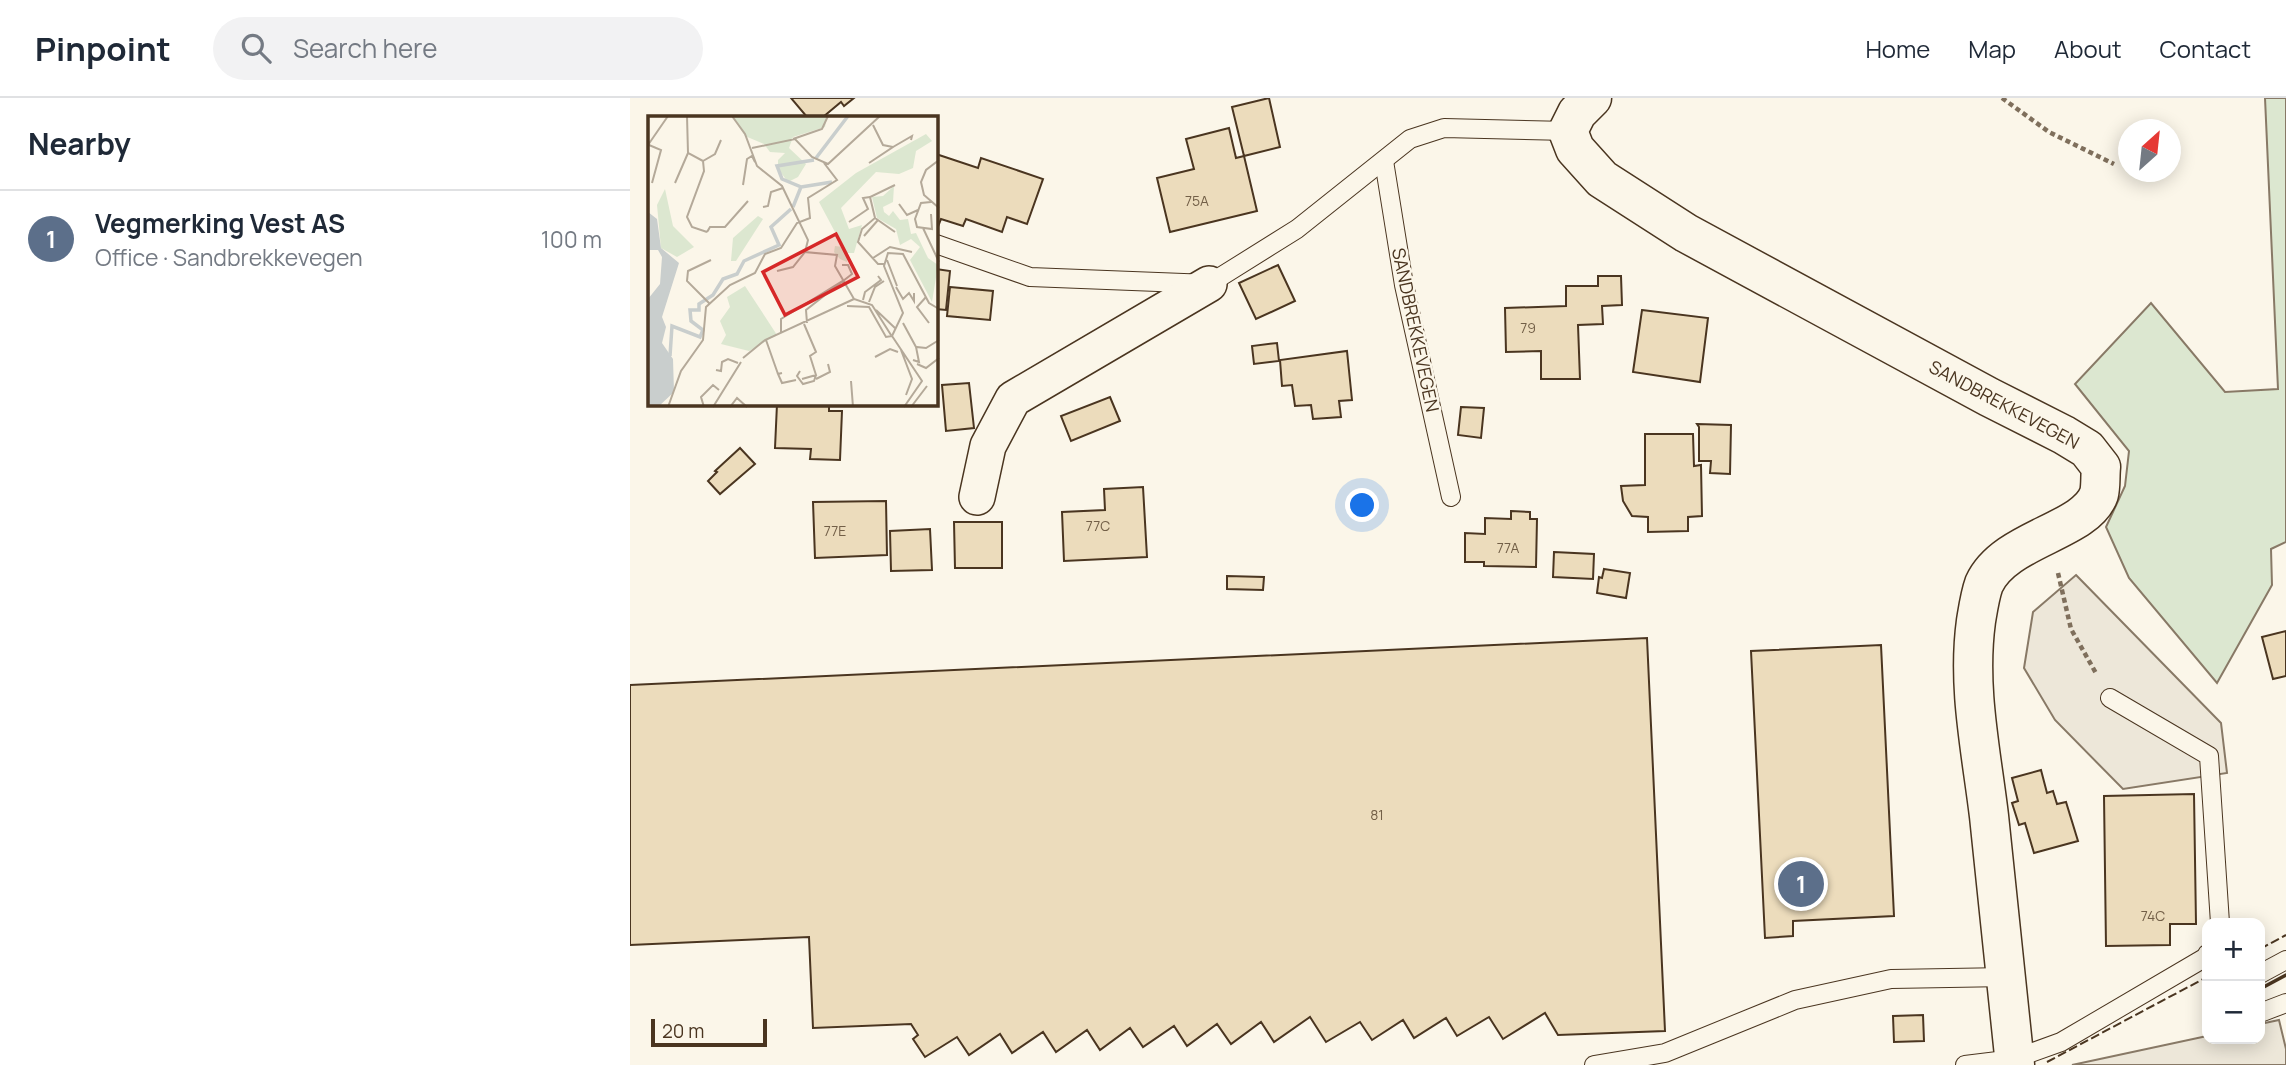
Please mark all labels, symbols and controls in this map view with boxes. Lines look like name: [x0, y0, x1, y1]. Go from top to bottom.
search box: [213, 17, 703, 80]
text: Pinpoint: [35, 26, 171, 71]
icon: search: [237, 29, 275, 67]
text: Search here: [293, 30, 437, 66]
text: Home: [1865, 32, 1930, 65]
text: Map: [1968, 32, 2016, 65]
text: About: [2054, 32, 2122, 65]
text: Contact: [2160, 32, 2251, 65]
inset map: [648, 116, 938, 406]
north arrow: [2118, 119, 2181, 182]
text: Nearby: [28, 123, 131, 164]
house number: 75A: [1185, 191, 1209, 210]
text: Vegmerking Vest AS: [95, 205, 345, 241]
text: 1: [46, 223, 56, 255]
text: 100 m: [541, 223, 602, 255]
text: Office · Sandbrekkevegen: [95, 241, 363, 273]
street label: SANDBREKKEVEGEN: [1387, 246, 1445, 414]
house number: 79: [1520, 318, 1536, 337]
street label: SANDBREKKEVEGEN: [1925, 354, 2084, 454]
your location: [1345, 488, 1379, 522]
house number: 77C: [1086, 516, 1110, 535]
house number: 77E: [824, 521, 846, 540]
house number: 77A: [1497, 538, 1519, 557]
house number: 81: [1370, 805, 1384, 824]
pin: 1: [1778, 858, 1824, 910]
house number: 74C: [2141, 906, 2165, 925]
map controls: [2202, 918, 2265, 1044]
button: +: [2202, 918, 2265, 981]
button: −: [2202, 981, 2265, 1044]
scale bar: [651, 1016, 766, 1048]
text: 20 m: [662, 1018, 704, 1044]

